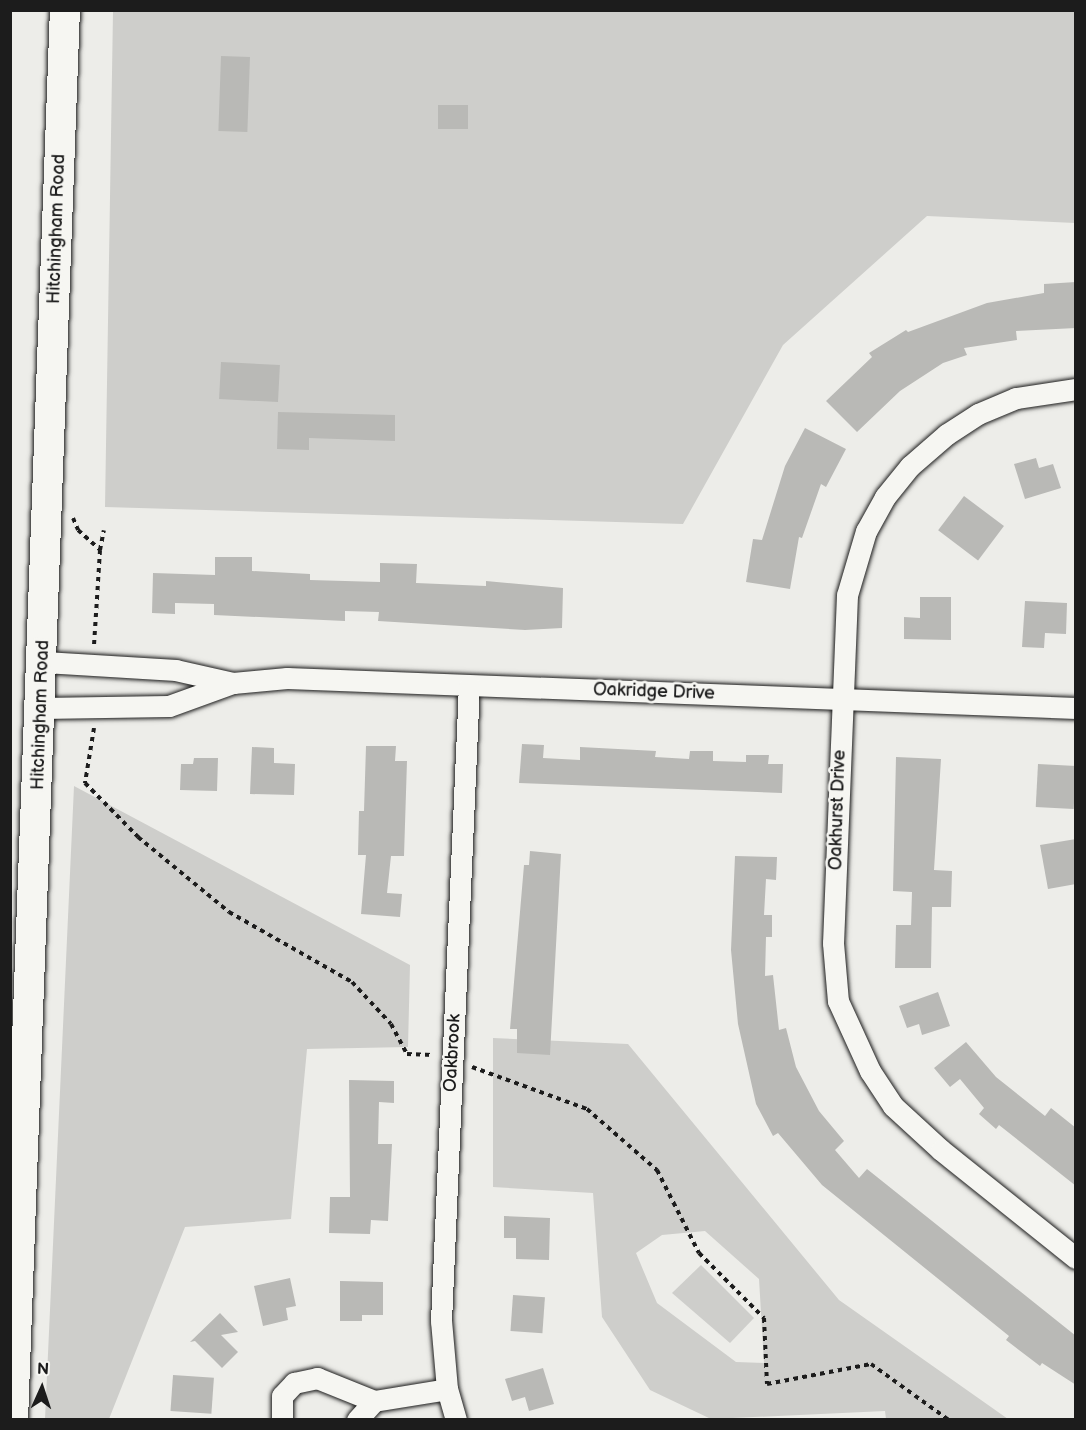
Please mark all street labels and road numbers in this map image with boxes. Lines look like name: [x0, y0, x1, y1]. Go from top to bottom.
street label: Hitchingham Road: [44, 154, 70, 304]
street label: Hitchingham Road: [28, 640, 54, 790]
street label: Oakridge Drive: [593, 679, 715, 705]
street label: Oakhurst Drive: [825, 749, 851, 871]
street label: Oakbrook: [440, 1013, 466, 1093]

